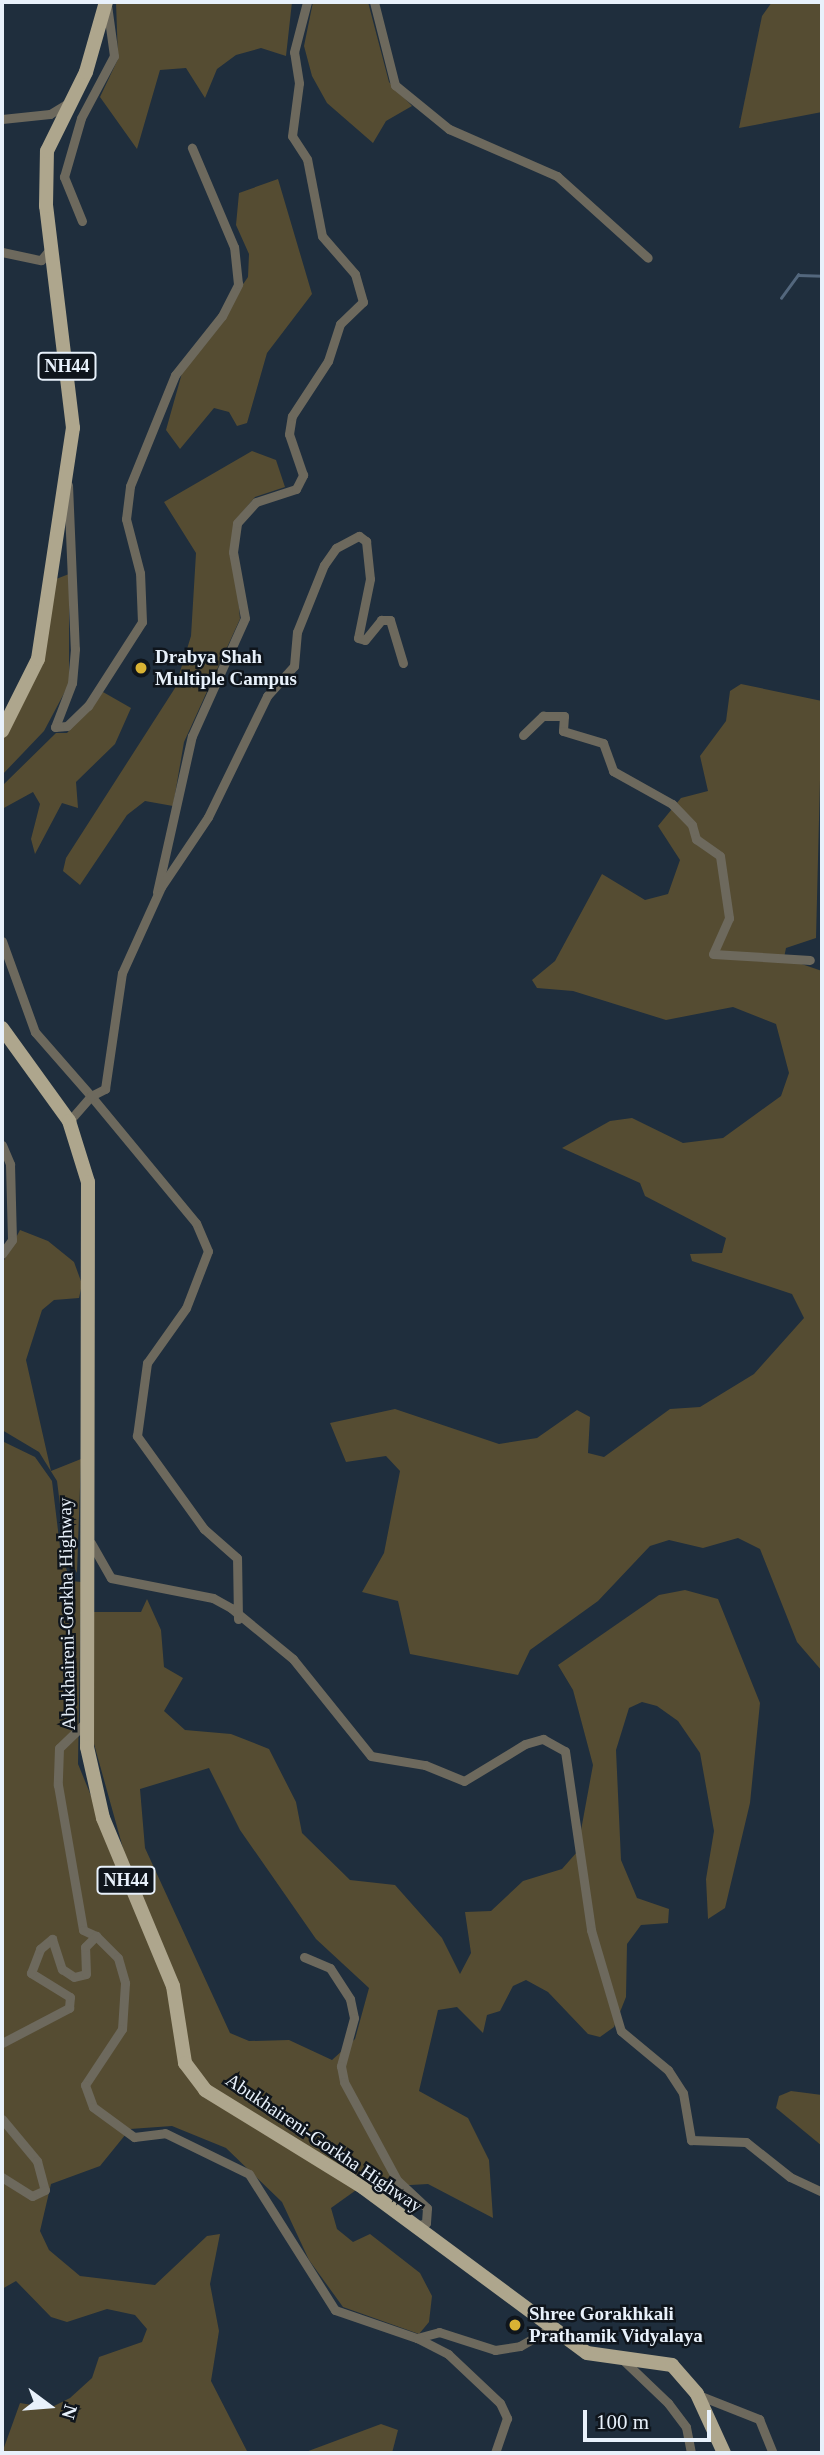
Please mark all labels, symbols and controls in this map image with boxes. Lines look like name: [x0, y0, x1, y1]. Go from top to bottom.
road number: NH44: [36, 352, 98, 380]
place label: Drabya Shah Multiple Campus: [155, 646, 315, 690]
marker: Drabya Shah Multiple Campus: [133, 660, 149, 676]
street label: Abukhaireni-Gorkha Highway: [53, 1482, 81, 1746]
road number: NH44: [94, 1866, 158, 1894]
street label: Abukhaireni-Gorkha Highway: [209, 2060, 439, 2226]
place label: Shree Gorakhkali Prathamik Vidyalaya: [529, 2303, 724, 2347]
marker: Shree Gorakhkali Prathamik Vidyalaya: [507, 2317, 523, 2333]
north arrow: [14, 2371, 84, 2441]
scale bar: [586, 2396, 714, 2440]
text: N: [58, 2402, 82, 2421]
text: 100 m: [596, 2410, 649, 2434]

